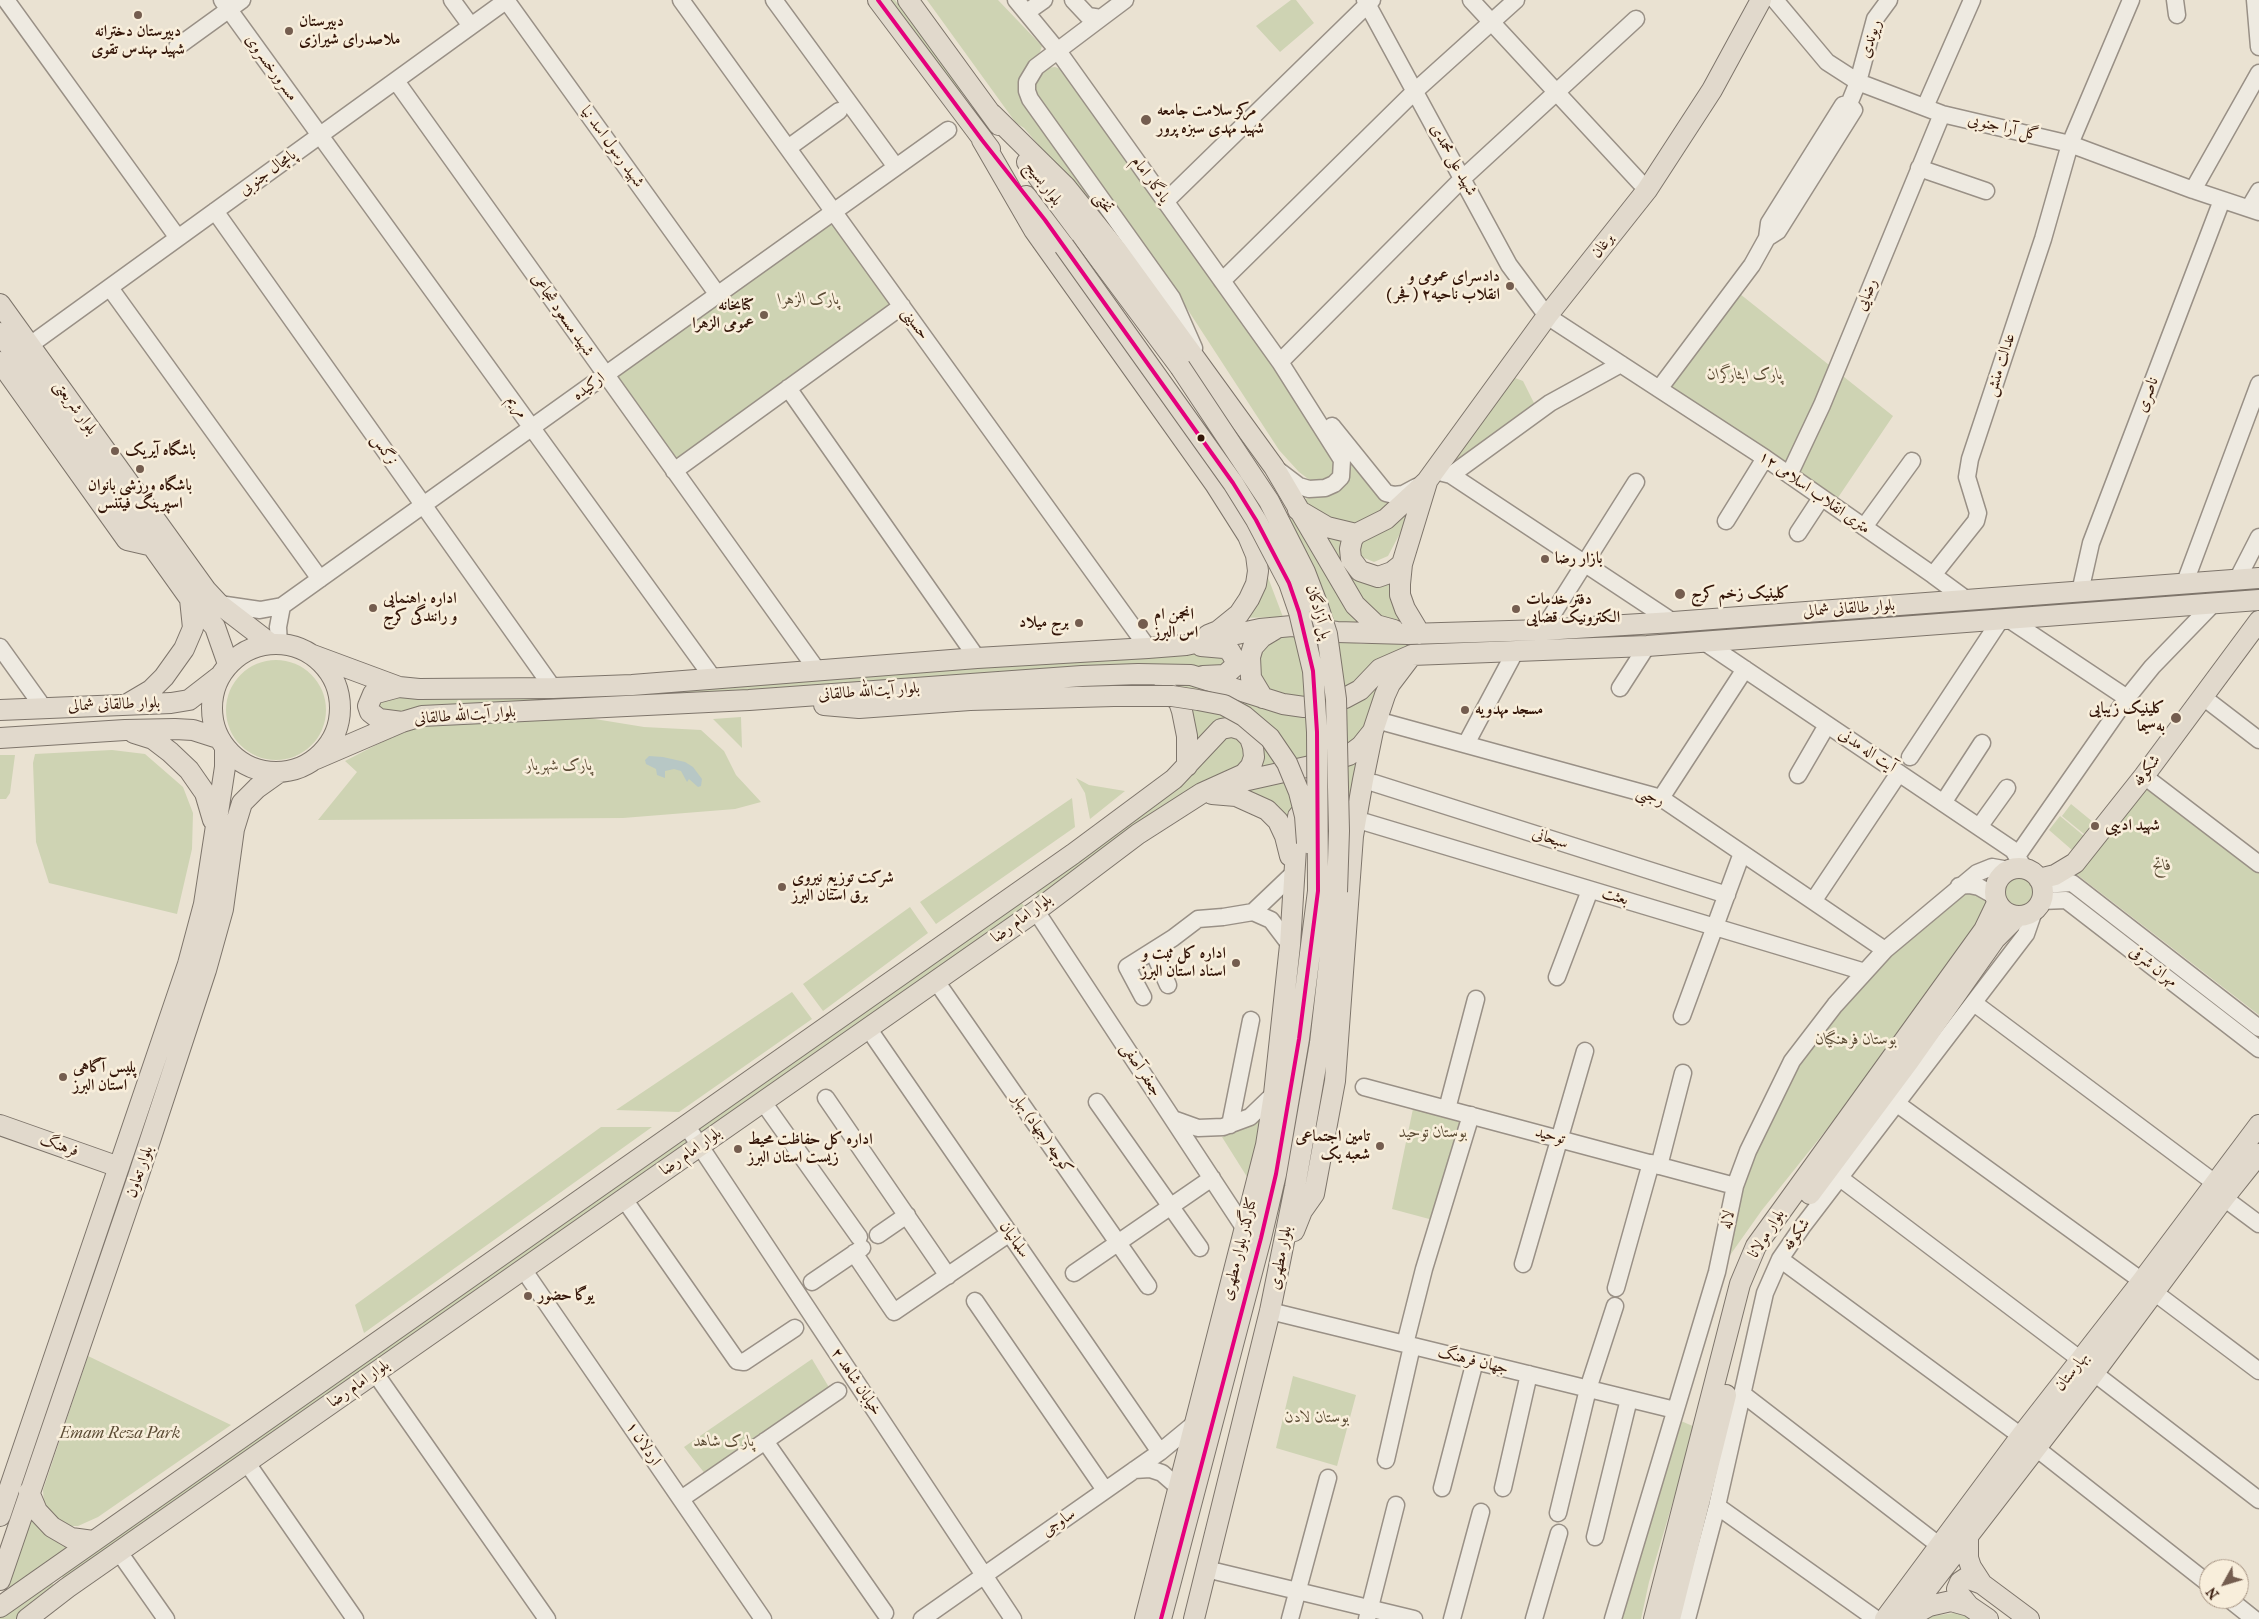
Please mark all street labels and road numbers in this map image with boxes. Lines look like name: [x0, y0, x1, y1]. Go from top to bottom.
street label: ریوندی: [1856, 17, 1886, 61]
street label: مسرورخسروی: [240, 31, 302, 105]
street label: شهید رسول اسد نیا: [576, 102, 648, 192]
street label: گل آرا جنوبی: [1966, 111, 2040, 145]
street label: شهید علی محمدی: [1425, 121, 1481, 199]
street label: پامچال جنوبی: [236, 146, 300, 200]
street label: یادگار امام: [1126, 153, 1174, 207]
street label: بلوار بسیج: [1020, 158, 1066, 210]
street label: تختی: [1089, 188, 1117, 218]
street label: برغان: [1587, 230, 1619, 262]
street label: شهید مسعود شجاعی: [526, 270, 598, 360]
street label: رضایی: [1852, 276, 1882, 314]
street label: حسینی: [897, 304, 933, 344]
street label: عدالت منش: [1982, 331, 2020, 399]
street label: ارکیده: [569, 369, 609, 405]
street label: ناصری: [2133, 375, 2163, 415]
street label: بلوار شریعتی: [49, 377, 101, 439]
street label: مریم: [502, 392, 532, 422]
street label: نرگس: [366, 430, 402, 470]
street label: ۱۲ متری انقلاب اسلامی: [1754, 447, 1874, 539]
street label: پل آزادگان: [1301, 583, 1335, 641]
street label: بلوار طالقانی شمالی: [1802, 596, 1896, 622]
street label: بلوار آیت‌الله طالقانی: [818, 679, 920, 705]
street label: بلوار طالقانی شمالی: [68, 694, 160, 716]
street label: بلوار آیت‌الله طالقانی: [414, 703, 516, 729]
street label: آیت اله مدنی: [1835, 725, 1899, 777]
street label: شکوفه: [2129, 751, 2165, 791]
street label: رجبی: [1633, 783, 1667, 811]
street label: سبحانی: [1529, 824, 1571, 854]
street label: بعثت: [1599, 884, 1631, 910]
street label: بلوار امام رضا: [988, 890, 1056, 948]
street label: مهران شرقی: [2125, 942, 2181, 992]
street label: جعفر آصفی: [1117, 1039, 1165, 1101]
street label: کوچه (جهاد) بهار: [1007, 1090, 1077, 1178]
street label: توحید: [1533, 1123, 1567, 1149]
street label: بلوار امام رضا: [657, 1124, 725, 1180]
street label: فرهنگ: [37, 1131, 81, 1161]
street label: بلوار تعاون: [122, 1144, 158, 1200]
street label: کنارگذر بلوار مطهری: [1218, 1195, 1262, 1303]
street label: بلوار مولانا: [1744, 1206, 1790, 1262]
street label: لاله: [1717, 1209, 1739, 1231]
street label: شکوفه: [1779, 1215, 1815, 1255]
street label: سلمانیان: [995, 1218, 1033, 1262]
street label: بلوار مطهری: [1265, 1225, 1297, 1291]
street label: جهان فرهنگ: [1436, 1343, 1510, 1379]
street label: خیابان شاهد ۲: [826, 1344, 886, 1420]
street label: بهارستان: [2051, 1349, 2093, 1395]
street label: بلوار امام رضا: [325, 1356, 393, 1412]
street label: اردلان ۱: [621, 1418, 665, 1470]
street label: ساوجی: [1038, 1505, 1080, 1541]

